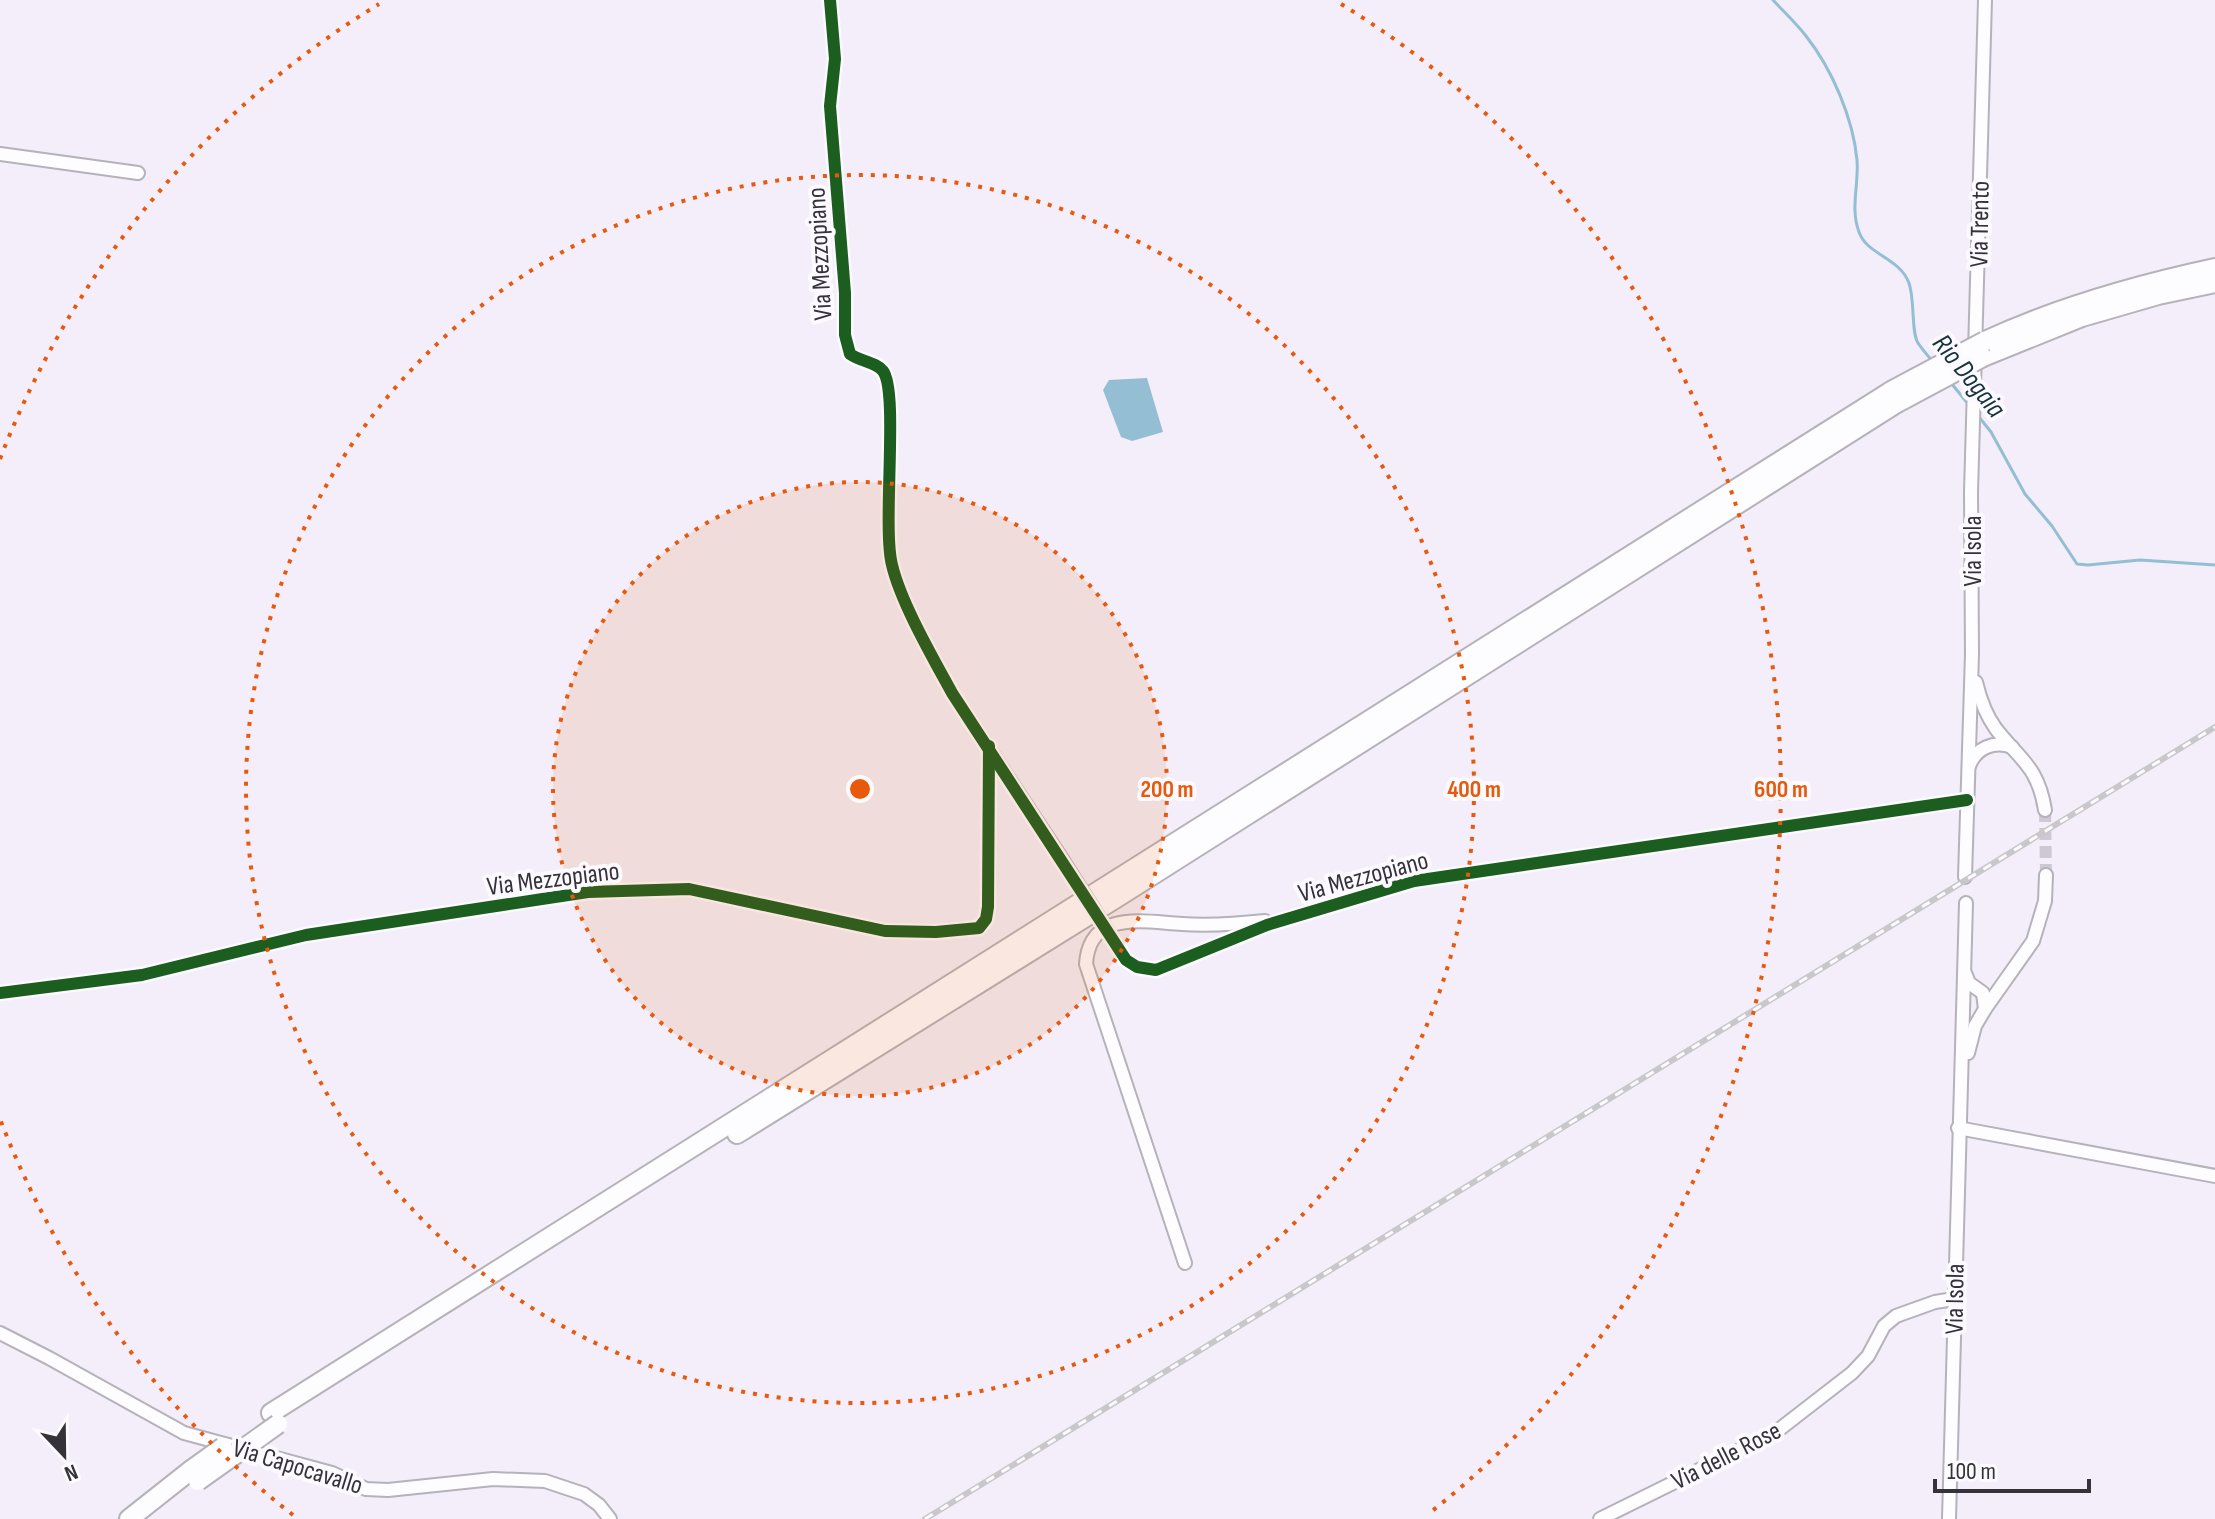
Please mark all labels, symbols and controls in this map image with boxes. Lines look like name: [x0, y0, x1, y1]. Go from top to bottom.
street label: Via Trento: [1964, 180, 1997, 268]
street label: Via Mezzopiano: [802, 187, 839, 321]
water label: Rio Dogaia: [1925, 328, 2013, 425]
street label: Via Isola: [1958, 516, 1989, 586]
centre of rings: [846, 775, 874, 803]
text: 200 m: [1140, 775, 1194, 804]
text: 400 m: [1447, 775, 1501, 804]
text: 600 m: [1754, 775, 1808, 804]
street label: Via Mezzopiano: [1295, 845, 1432, 910]
street label: Via Mezzopiano: [485, 856, 621, 903]
street label: Via Isola: [1939, 1263, 1972, 1335]
north arrow: [24, 1415, 104, 1495]
street label: Via delle Rose: [1667, 1416, 1787, 1497]
street label: Via Capocavallo: [229, 1433, 366, 1502]
scale bar: [1935, 1443, 2089, 1493]
text: N: [60, 1457, 81, 1487]
text: 100 m: [1947, 1457, 1996, 1486]

